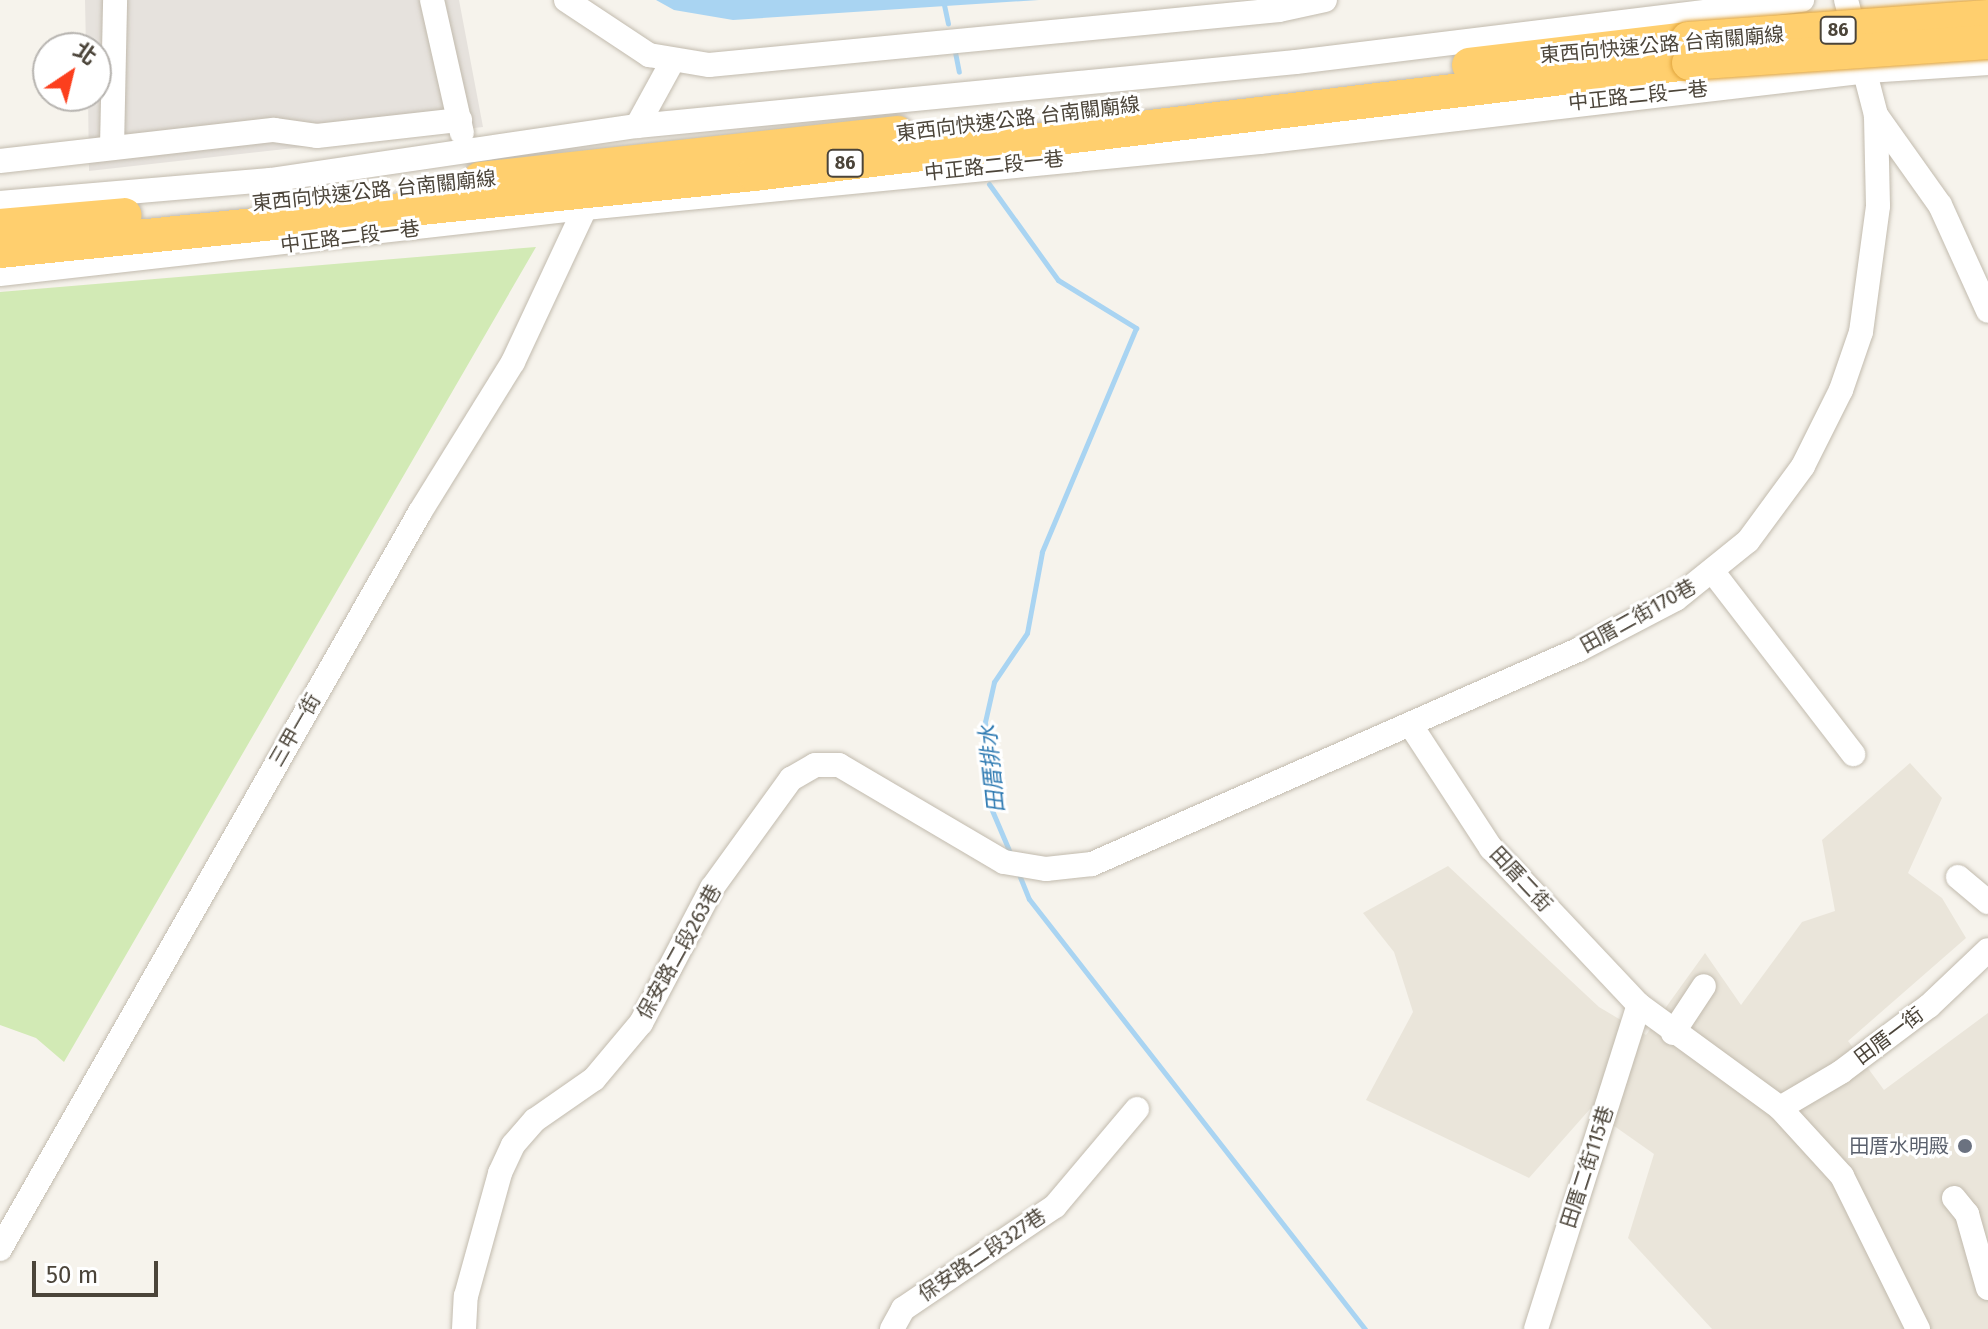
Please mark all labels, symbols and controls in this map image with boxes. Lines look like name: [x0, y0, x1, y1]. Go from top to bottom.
road number: 86: [1818, 16, 1858, 44]
street label: 東西向快速公路 台南關廟線: [1539, 22, 1785, 68]
north arrow: [32, 32, 112, 112]
text: 北: [68, 36, 102, 71]
street label: 中正路二段一巷: [1567, 77, 1709, 115]
street label: 東西向快速公路 台南關廟線: [895, 92, 1141, 146]
street label: 中正路二段一巷: [923, 147, 1065, 185]
road number: 86: [825, 149, 865, 177]
street label: 東西向快速公路 台南關廟線: [251, 166, 497, 216]
street label: 中正路二段一巷: [279, 217, 421, 257]
street label: 田厝二街170巷: [1576, 574, 1700, 658]
street label: 三甲一街: [265, 689, 325, 771]
water label: 田厝排水: [974, 724, 1010, 814]
street label: 田厝二街: [1485, 842, 1557, 916]
street label: 保安路二段263巷: [632, 880, 726, 1024]
street label: 田厝一街: [1850, 1002, 1928, 1070]
street label: 田厝二街115巷: [1556, 1103, 1618, 1231]
place label: 田厝水明殿: [1849, 1134, 1949, 1158]
marker: 田厝水明殿: [1956, 1137, 1974, 1155]
street label: 保安路二段327巷: [914, 1204, 1050, 1306]
scale bar: [36, 1245, 162, 1295]
text: 50 m: [46, 1261, 98, 1289]

